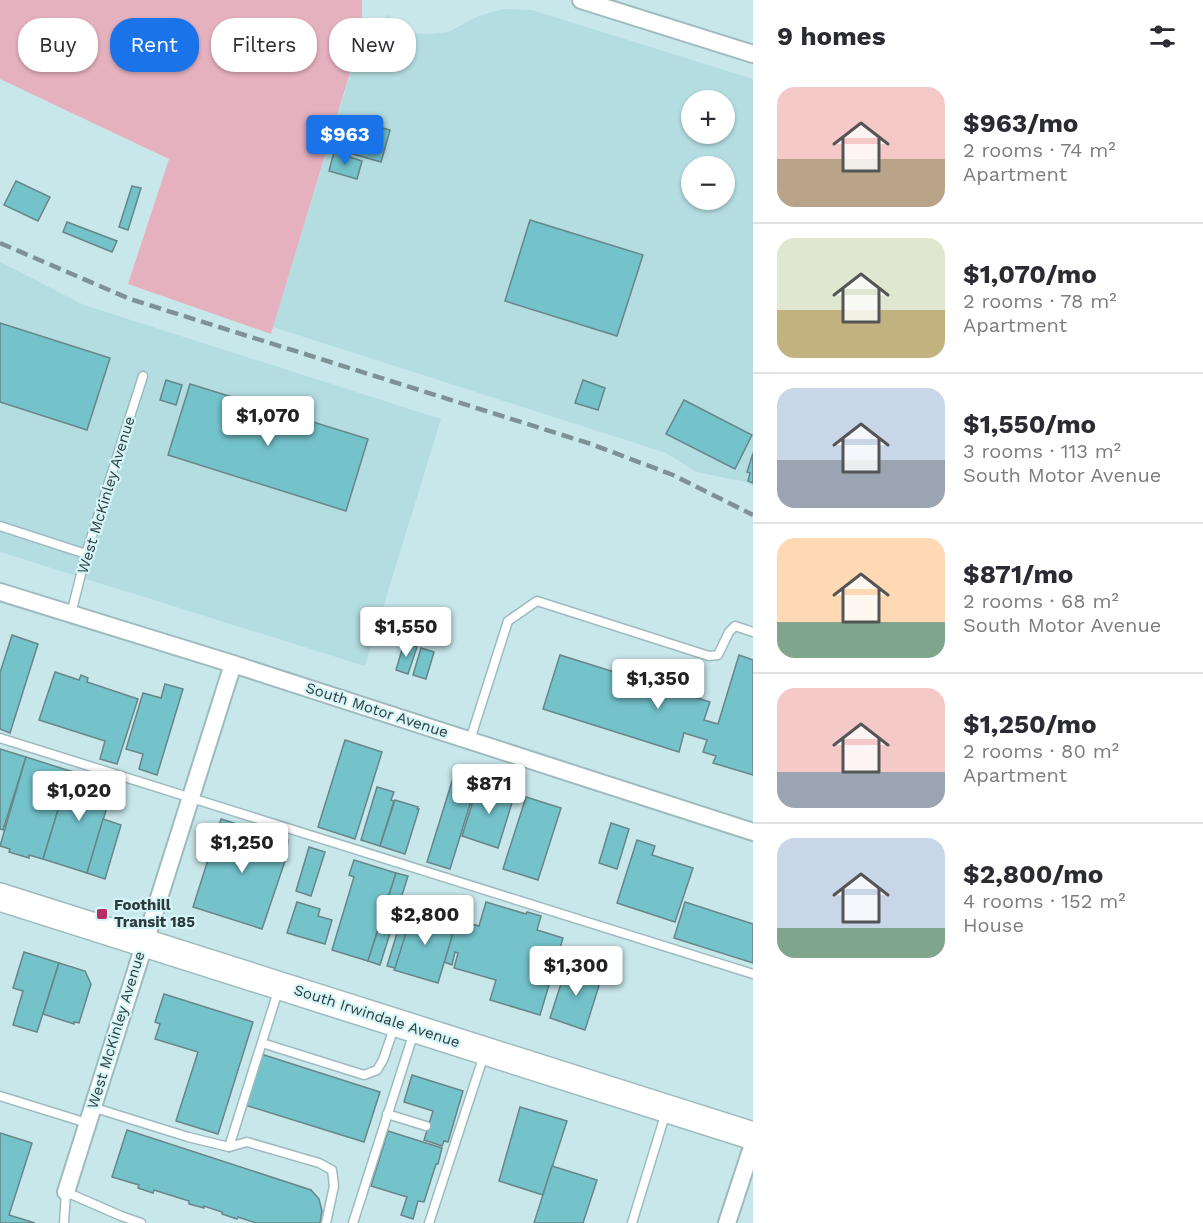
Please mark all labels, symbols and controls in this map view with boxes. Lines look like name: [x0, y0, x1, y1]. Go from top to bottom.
chip: Buy: [18, 18, 98, 72]
chip: Rent: [110, 18, 199, 72]
chip: Filters: [211, 18, 317, 72]
chip: New: [329, 18, 416, 72]
icon: filters: [1146, 20, 1179, 53]
text: 9 homes: [777, 21, 886, 51]
map controls: [681, 90, 735, 210]
button: +: [681, 90, 735, 144]
text: $963/mo: [963, 108, 1078, 138]
icon: home: [825, 111, 897, 183]
pin: $963: [309, 115, 381, 166]
text: $963: [320, 122, 370, 146]
text: 2 rooms · 74 m²: [963, 138, 1116, 162]
button: −: [681, 156, 735, 210]
text: Apartment: [963, 162, 1067, 186]
text: $1,070/mo: [963, 259, 1097, 289]
icon: home: [825, 262, 897, 334]
text: 2 rooms · 78 m²: [963, 289, 1117, 313]
text: Apartment: [963, 313, 1067, 337]
pin: $1,070: [219, 396, 317, 447]
text: $1,070: [236, 403, 300, 427]
text: $1,550/mo: [963, 409, 1096, 439]
icon: home: [825, 412, 897, 484]
street label: West McKinley Avenue: [73, 414, 139, 576]
text: 3 rooms · 113 m²: [963, 439, 1121, 463]
text: South Motor Avenue: [963, 463, 1161, 487]
text: $871/mo: [963, 559, 1073, 589]
icon: home: [825, 562, 897, 634]
text: 2 rooms · 68 m²: [963, 589, 1119, 613]
pin: $1,550: [357, 607, 455, 658]
text: South Motor Avenue: [963, 613, 1161, 637]
text: $1,550: [374, 614, 438, 638]
pin: $1,350: [609, 659, 707, 710]
text: $1,350: [626, 666, 690, 690]
street label: South Motor Avenue: [303, 678, 451, 742]
text: $1,250/mo: [963, 709, 1097, 739]
icon: home: [825, 712, 897, 784]
text: 2 rooms · 80 m²: [963, 739, 1119, 763]
text: Apartment: [963, 763, 1067, 787]
pin: $871: [453, 764, 525, 815]
pin: $1,020: [30, 771, 128, 822]
text: $871: [466, 771, 512, 795]
text: $1,020: [47, 778, 111, 802]
pin: $1,250: [193, 823, 291, 874]
text: $1,250: [210, 830, 274, 854]
text: $2,800/mo: [963, 859, 1103, 889]
icon: home: [825, 862, 897, 934]
text: 4 rooms · 152 m²: [963, 889, 1126, 913]
pin: $2,800: [376, 895, 474, 946]
place label: Foothill Transit 185: [114, 896, 195, 931]
text: $2,800: [391, 902, 459, 926]
marker: Foothill Transit 185: [95, 907, 109, 921]
text: House: [963, 913, 1024, 937]
pin: $1,300: [527, 946, 625, 997]
street label: West McKinley Avenue: [83, 949, 149, 1111]
text: $1,300: [544, 953, 608, 977]
street label: South Irwindale Avenue: [292, 981, 462, 1051]

